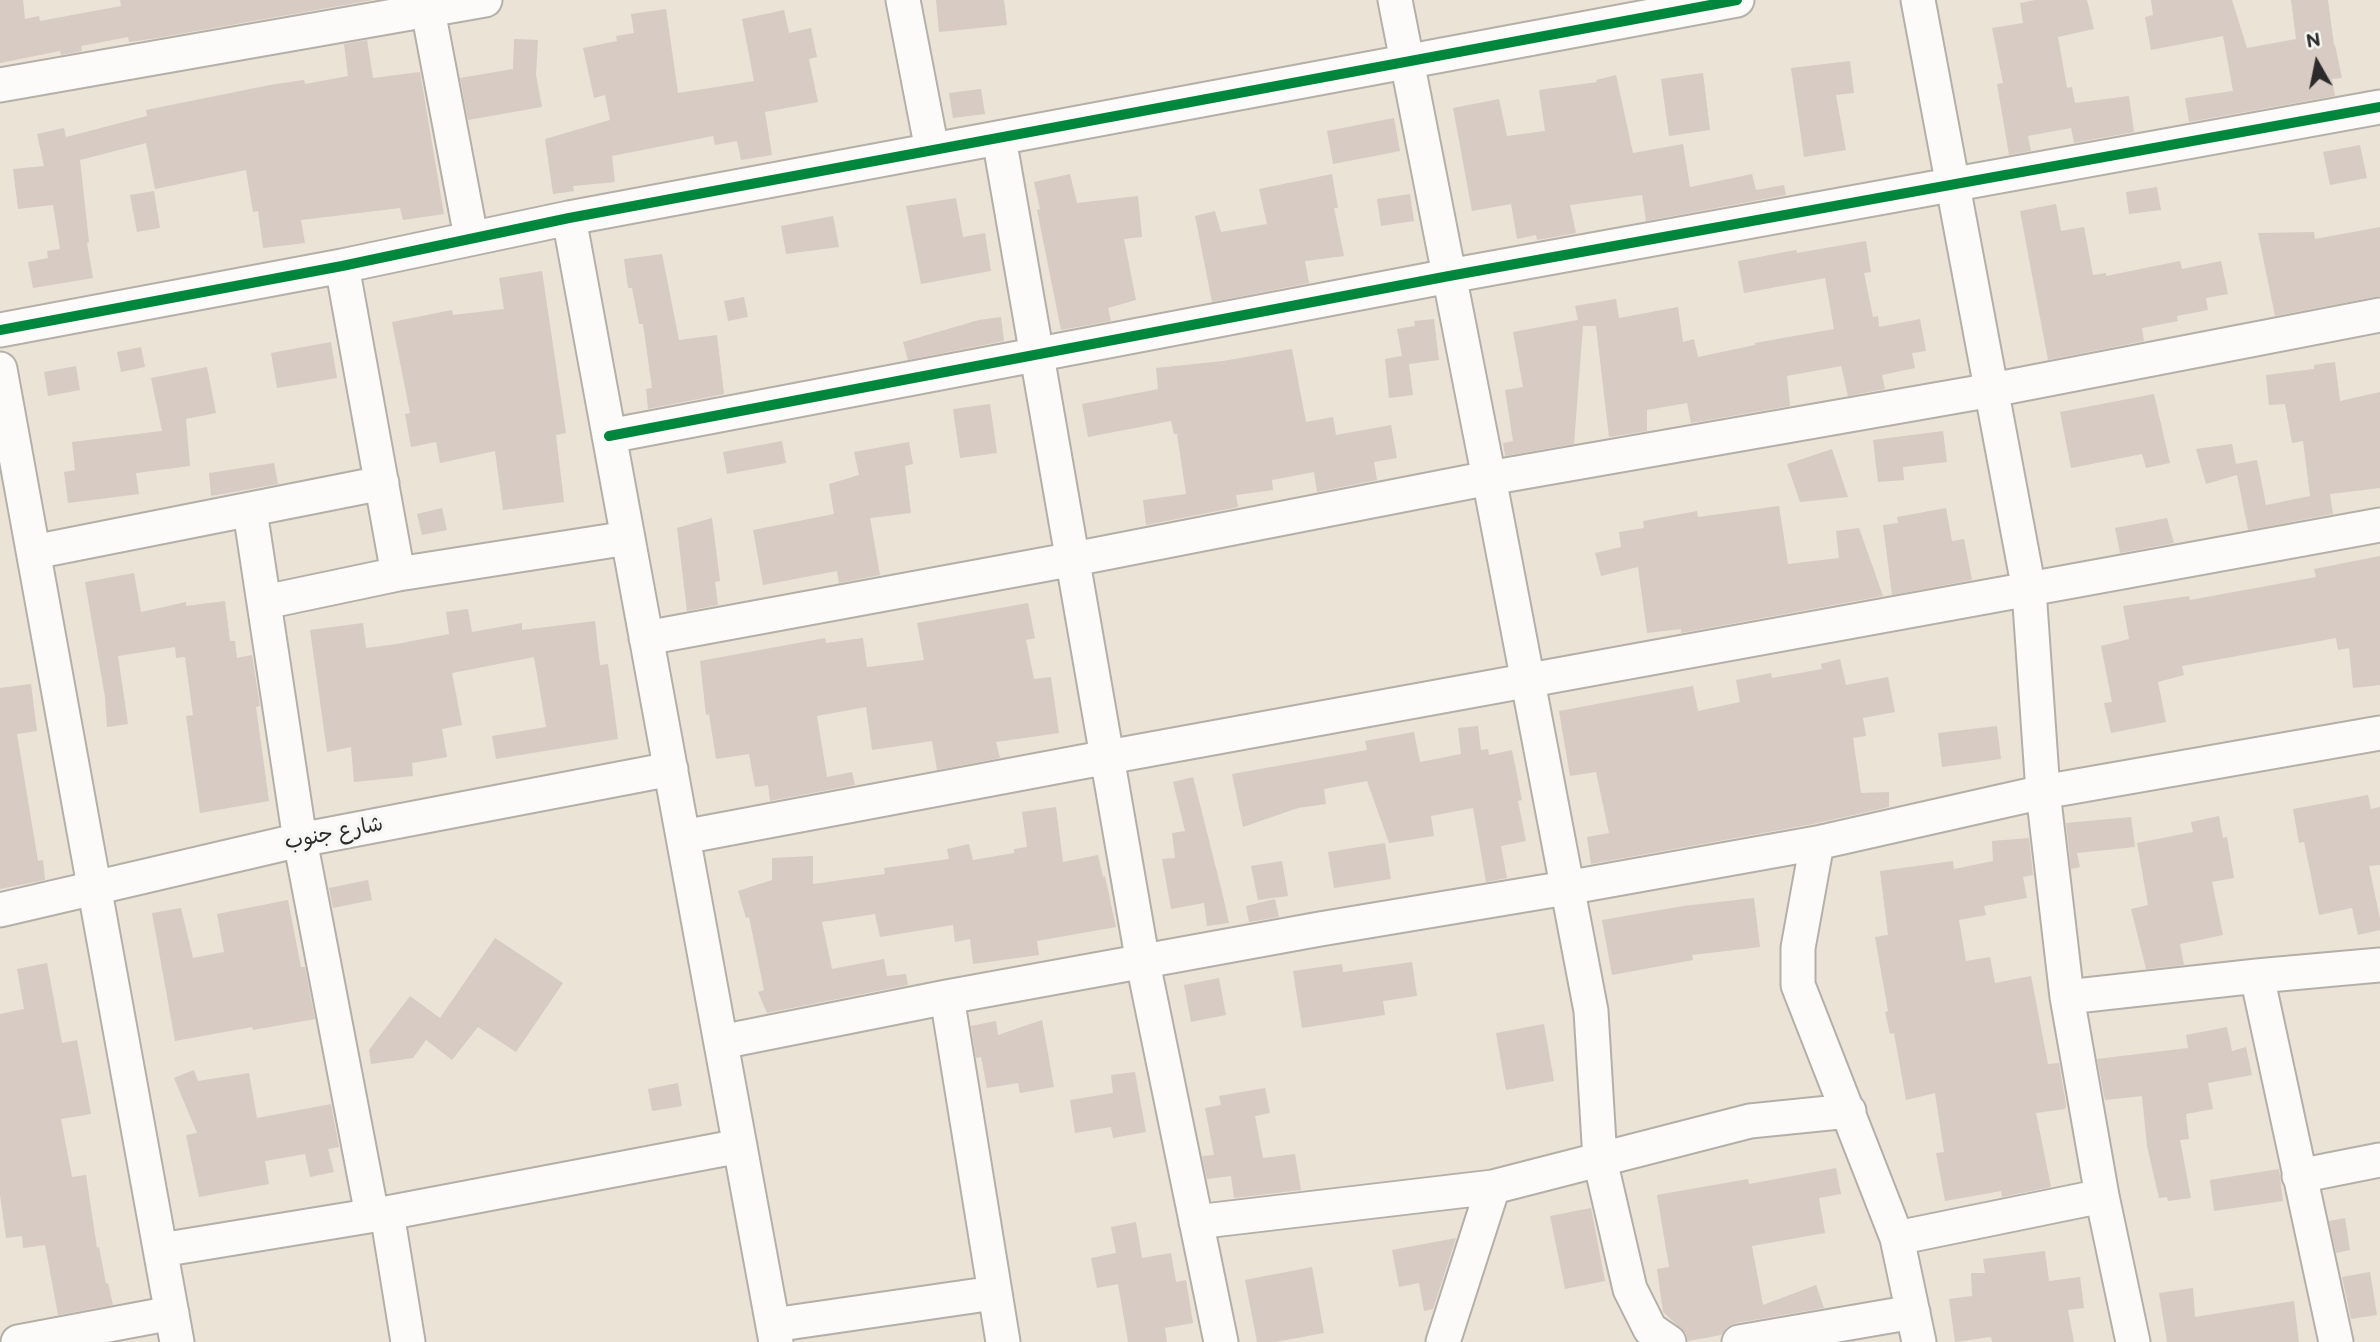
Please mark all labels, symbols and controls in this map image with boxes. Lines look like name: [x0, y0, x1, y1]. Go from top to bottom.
north arrow: [2282, 28, 2352, 98]
text: N: [2305, 29, 2322, 54]
street label: شارع جنوب: [283, 812, 385, 856]

